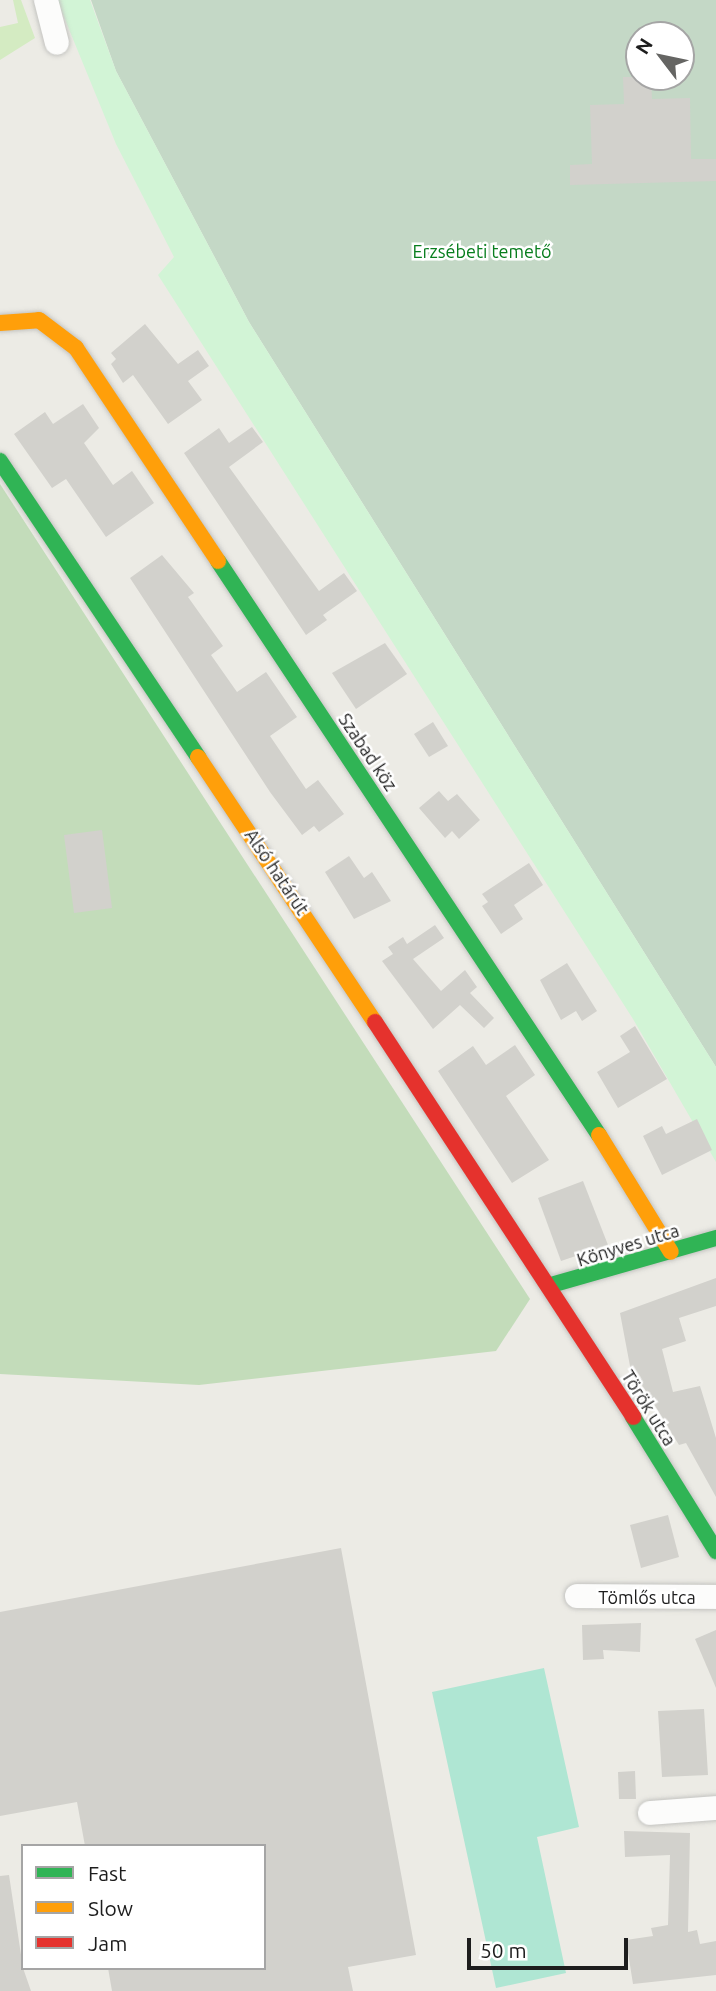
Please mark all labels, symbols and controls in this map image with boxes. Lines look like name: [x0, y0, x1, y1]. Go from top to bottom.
north arrow: [625, 21, 695, 91]
text: N: [631, 34, 657, 58]
park label: Erzsébeti temető: [412, 240, 552, 262]
street label: Szabad köz: [334, 709, 402, 795]
street label: Alsó határút: [240, 825, 314, 919]
street label: Könyves utca: [574, 1219, 682, 1271]
street label: Török utca: [617, 1366, 681, 1450]
street label: Tömlős utca: [598, 1586, 696, 1608]
legend: [21, 1844, 266, 1970]
text: Fast: [88, 1861, 126, 1885]
text: Slow: [88, 1896, 133, 1920]
scale bar: [471, 1924, 632, 1968]
text: Jam: [88, 1931, 127, 1955]
text: 50 m: [480, 1938, 527, 1962]

